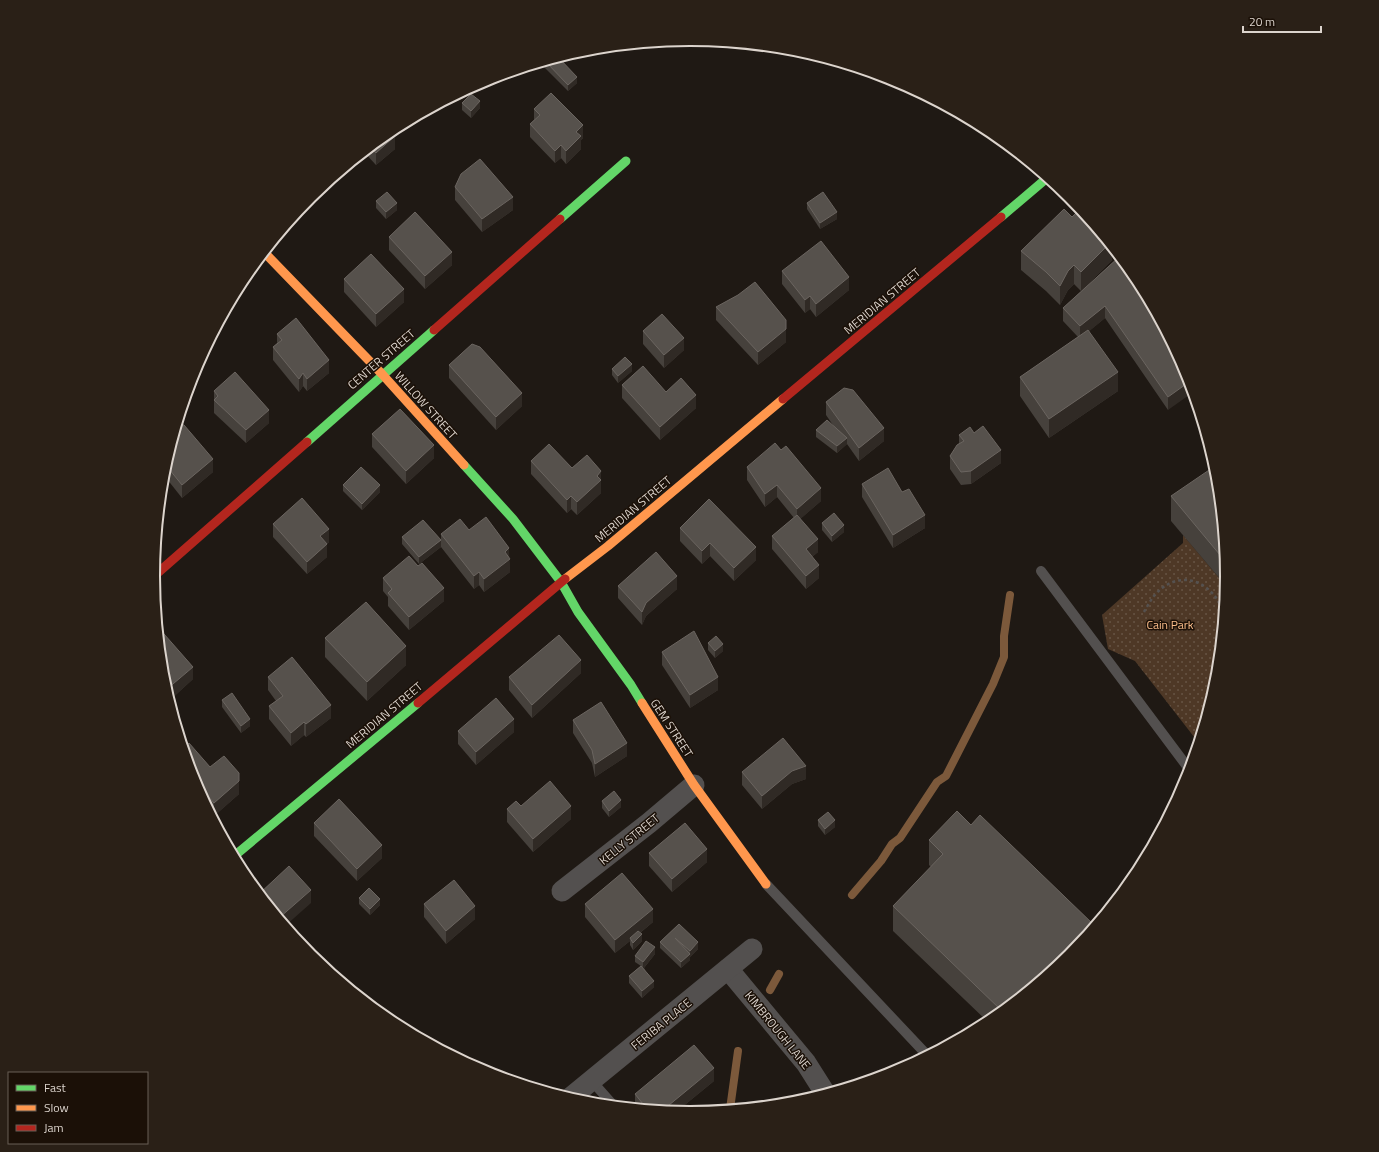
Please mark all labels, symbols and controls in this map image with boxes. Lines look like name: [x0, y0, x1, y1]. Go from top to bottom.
scale bar: [1243, 8, 1321, 34]
text: 20 m: [1249, 12, 1275, 31]
street label: MERIDIAN STREET: [839, 263, 925, 339]
street label: CENTER STREET: [343, 324, 419, 394]
street label: WILLOW STREET: [390, 367, 462, 444]
street label: MERIDIAN STREET: [590, 471, 676, 547]
park label: Cain Park: [1146, 615, 1194, 634]
street label: MERIDIAN STREET: [341, 677, 427, 753]
street label: GEM STREET: [646, 695, 698, 762]
street label: KELLY STREET: [595, 808, 664, 869]
street label: KIMBROUGH LANE: [740, 987, 816, 1074]
street label: FERIBA PLACE: [626, 993, 696, 1054]
legend: [8, 1072, 148, 1144]
text: Fast: [44, 1078, 67, 1097]
text: Slow: [44, 1098, 69, 1117]
text: Jam: [44, 1118, 64, 1137]

